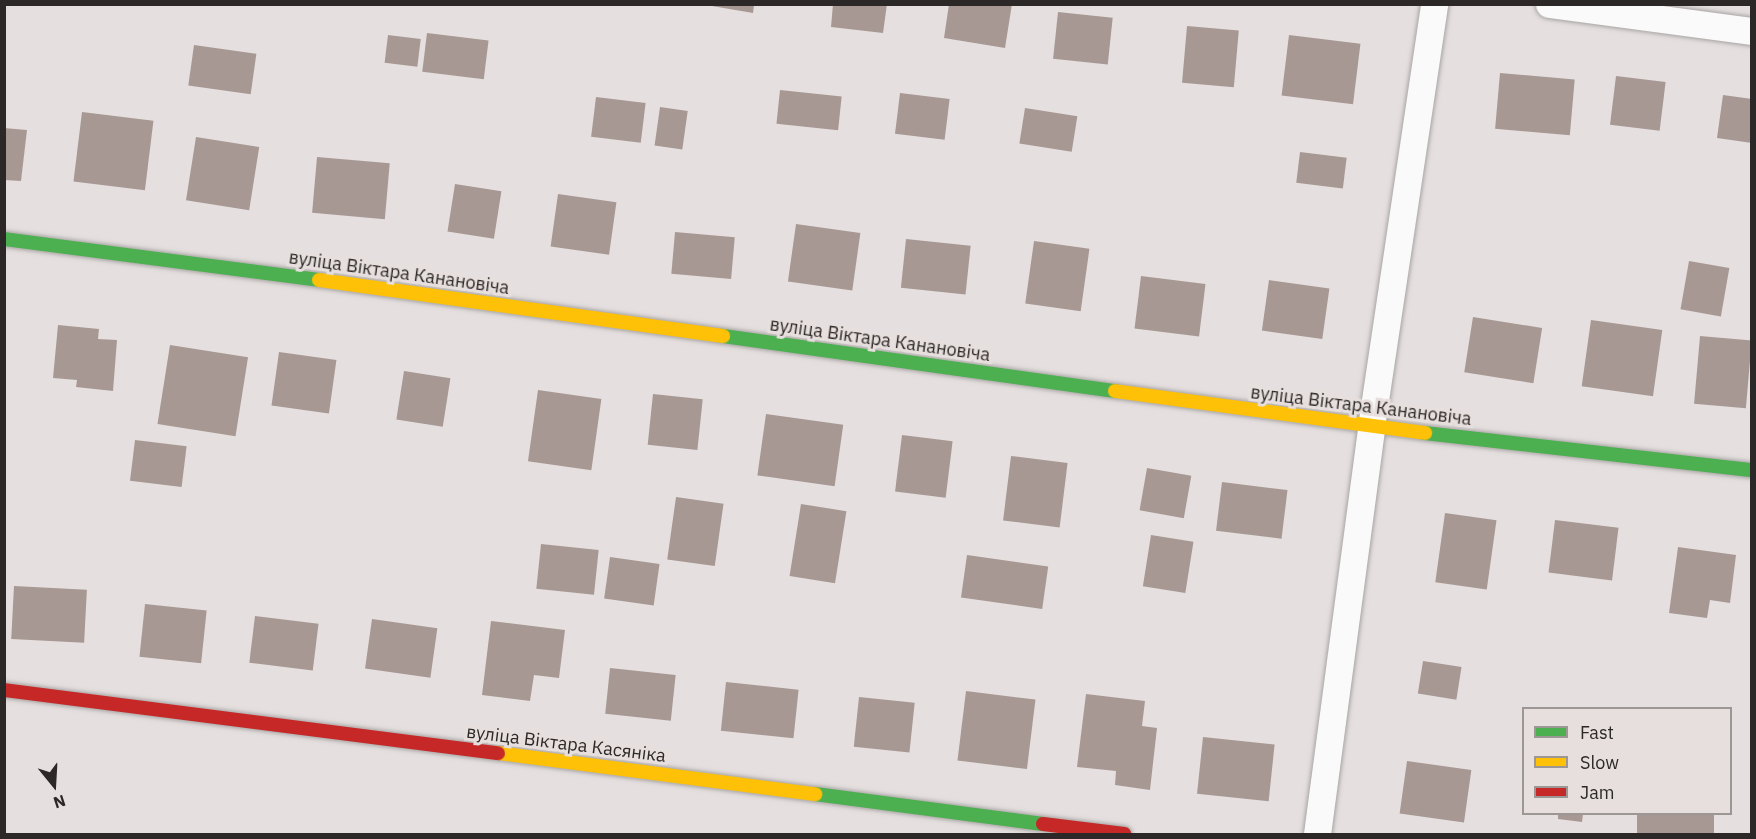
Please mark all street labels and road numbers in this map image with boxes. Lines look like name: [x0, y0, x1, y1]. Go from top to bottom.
street label: вуліца Віктара Канановіча: [287, 247, 511, 299]
street label: вуліца Віктара Канановіча: [768, 314, 992, 366]
street label: вуліца Віктара Канановіча: [1249, 382, 1473, 430]
street label: вуліца Віктара Касяніка: [465, 721, 667, 767]

